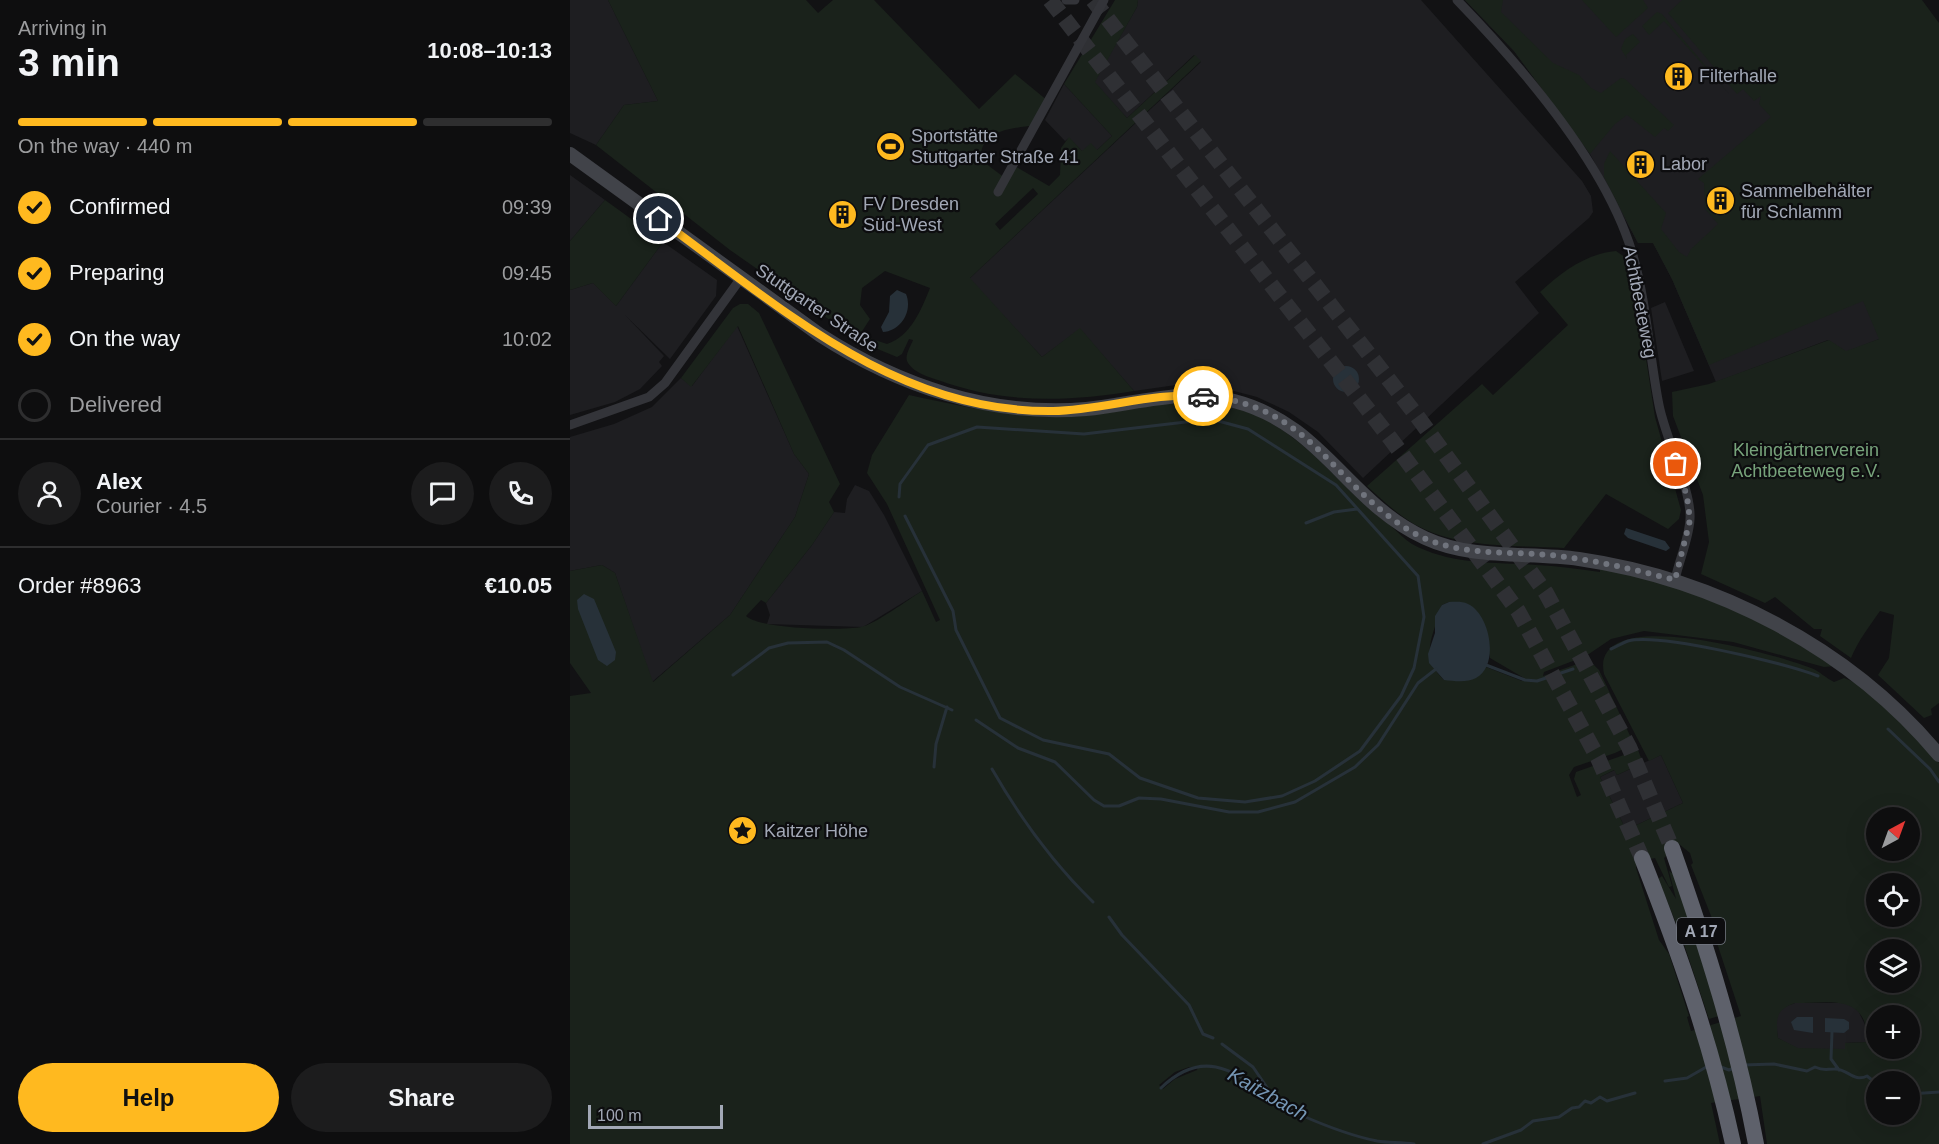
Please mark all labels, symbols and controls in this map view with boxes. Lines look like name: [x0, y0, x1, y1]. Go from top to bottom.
text: Arriving in: [18, 17, 107, 39]
text: 10:08–10:13: [427, 38, 552, 63]
text: 3 min: [18, 41, 120, 84]
building icon: Filterhalle: [1662, 60, 1694, 92]
place label: Filterhalle: [1699, 66, 1777, 86]
place label: Sportstätte Stuttgarter Straße 41: [911, 126, 1079, 167]
sports icon: Sportstätte Stuttgarter Straße 41: [874, 130, 906, 162]
text: On the way · 440 m: [18, 135, 193, 157]
building icon: Labor: [1624, 148, 1656, 180]
place label: Labor: [1661, 154, 1707, 174]
place label: Sammelbehälter für Schlamm: [1741, 181, 1872, 222]
building icon: Sammelbehälter für Schlamm: [1704, 185, 1736, 217]
icon: check: [18, 191, 51, 224]
pin: [633, 193, 684, 244]
text: Confirmed: [69, 194, 170, 219]
place label: FV Dresden Süd-West: [863, 194, 959, 235]
text: 09:39: [502, 196, 552, 218]
building icon: FV Dresden Süd-West: [826, 198, 858, 230]
icon: home: [642, 202, 675, 235]
street label: Achtbeeteweg: [1619, 244, 1661, 360]
icon: check: [18, 257, 51, 290]
text: Preparing: [69, 260, 164, 285]
street label: Stuttgarter Straße: [752, 260, 882, 356]
text: 09:45: [502, 262, 552, 284]
icon: check: [18, 323, 51, 356]
text: On the way: [69, 326, 180, 351]
text: 10:02: [502, 328, 552, 350]
courier: [1173, 366, 1233, 426]
icon: car: [1187, 380, 1220, 413]
text: Delivered: [69, 392, 162, 417]
pin: [1650, 438, 1701, 489]
park label: Kleingärtnerverein Achtbeeteweg e.V.: [1731, 440, 1881, 481]
icon: bag: [1659, 447, 1692, 480]
button: person: [18, 462, 81, 525]
button: chat: [411, 462, 474, 525]
button: phone: [489, 462, 552, 525]
text: Alex: [96, 469, 142, 494]
text: Courier · 4.5: [96, 495, 207, 517]
text: Order #8963: [18, 573, 142, 598]
text: €10.05: [485, 573, 552, 598]
north arrow: [1866, 807, 1920, 861]
map controls: [1866, 807, 1920, 1125]
place icon: Kaitzer Höhe: [727, 815, 759, 847]
place label: Kaitzer Höhe: [764, 821, 868, 841]
button: locate: [1866, 873, 1920, 927]
road number: A 17: [1677, 918, 1725, 944]
button: layers: [1866, 939, 1920, 993]
button: +: [1866, 1005, 1920, 1059]
button: Help: [18, 1063, 279, 1132]
button: Share: [291, 1063, 552, 1132]
water label: Kaitzbach: [1224, 1063, 1312, 1125]
button: −: [1866, 1071, 1920, 1125]
scale bar: [588, 1102, 723, 1130]
text: 100 m: [597, 1107, 641, 1124]

